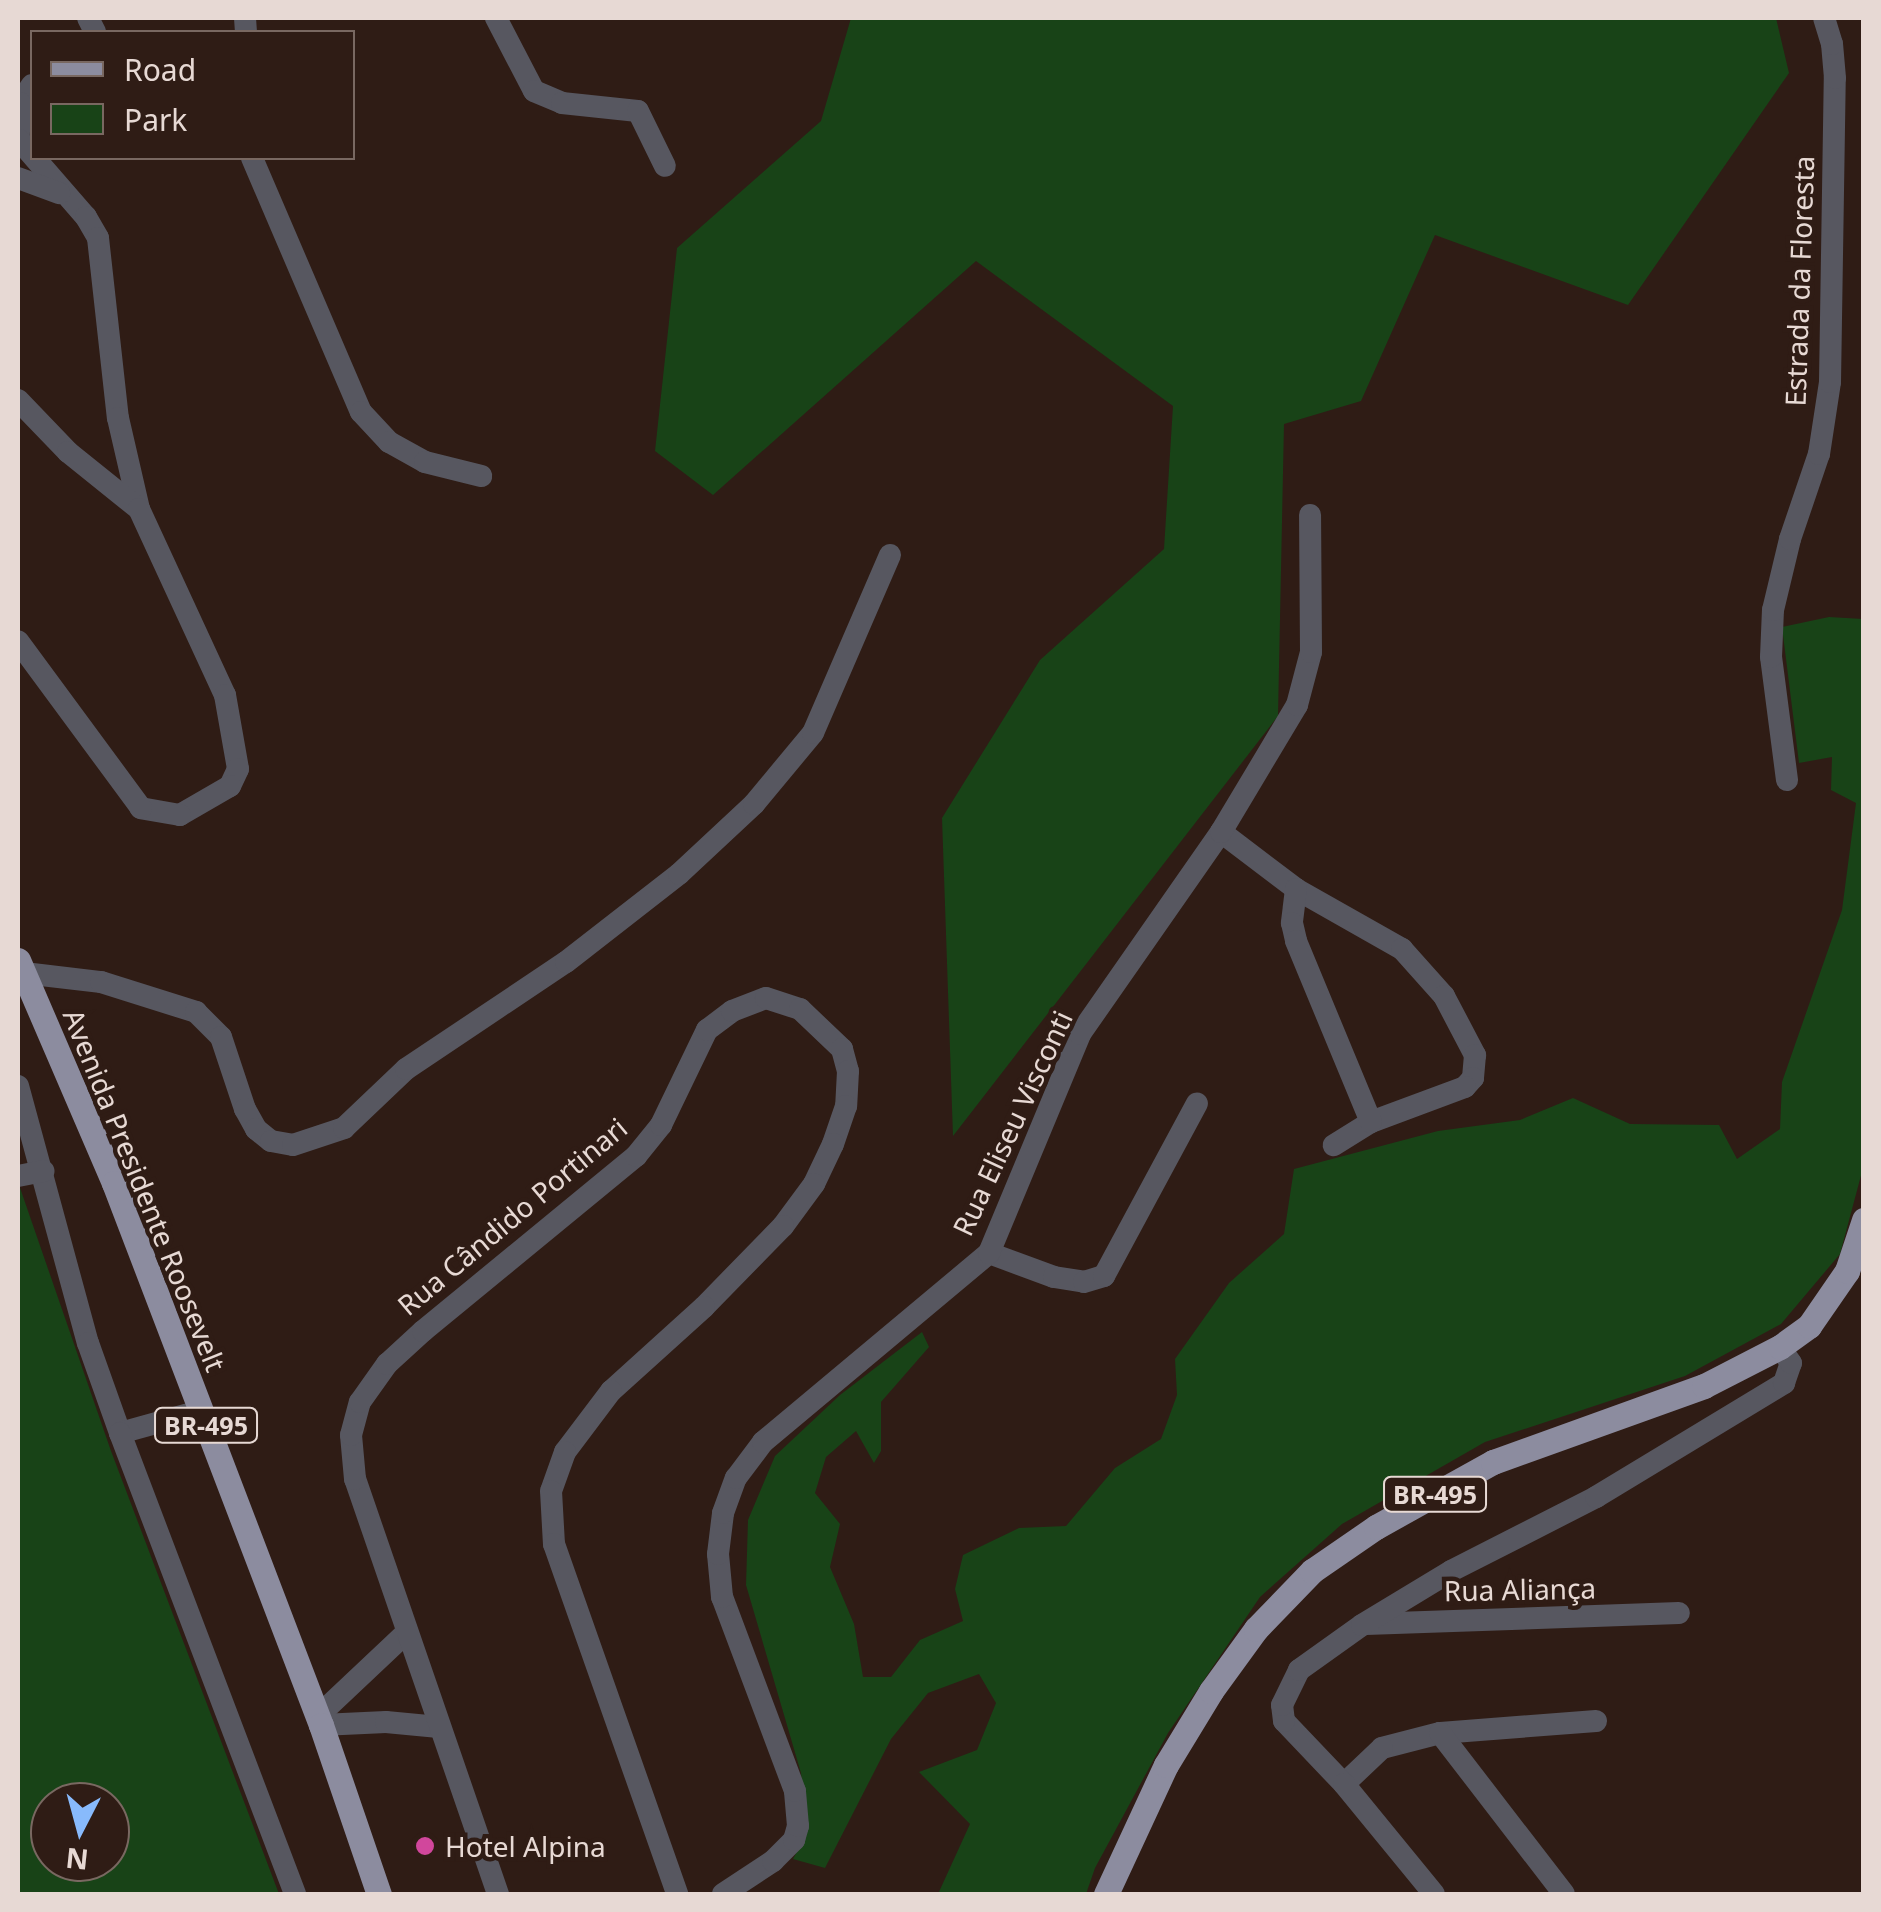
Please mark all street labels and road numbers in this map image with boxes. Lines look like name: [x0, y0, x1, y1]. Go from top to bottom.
street label: Estrada da Floresta: [1778, 155, 1820, 407]
street label: Avenida Presidente Roosevelt: [57, 1004, 233, 1376]
street label: Rua Eliseu Visconti: [945, 1005, 1079, 1241]
street label: Rua Cândido Portinari: [391, 1110, 633, 1322]
road number: BR-495: [154, 1405, 258, 1445]
road number: BR-495: [1382, 1474, 1488, 1514]
street label: Rua Aliança: [1444, 1571, 1596, 1607]

